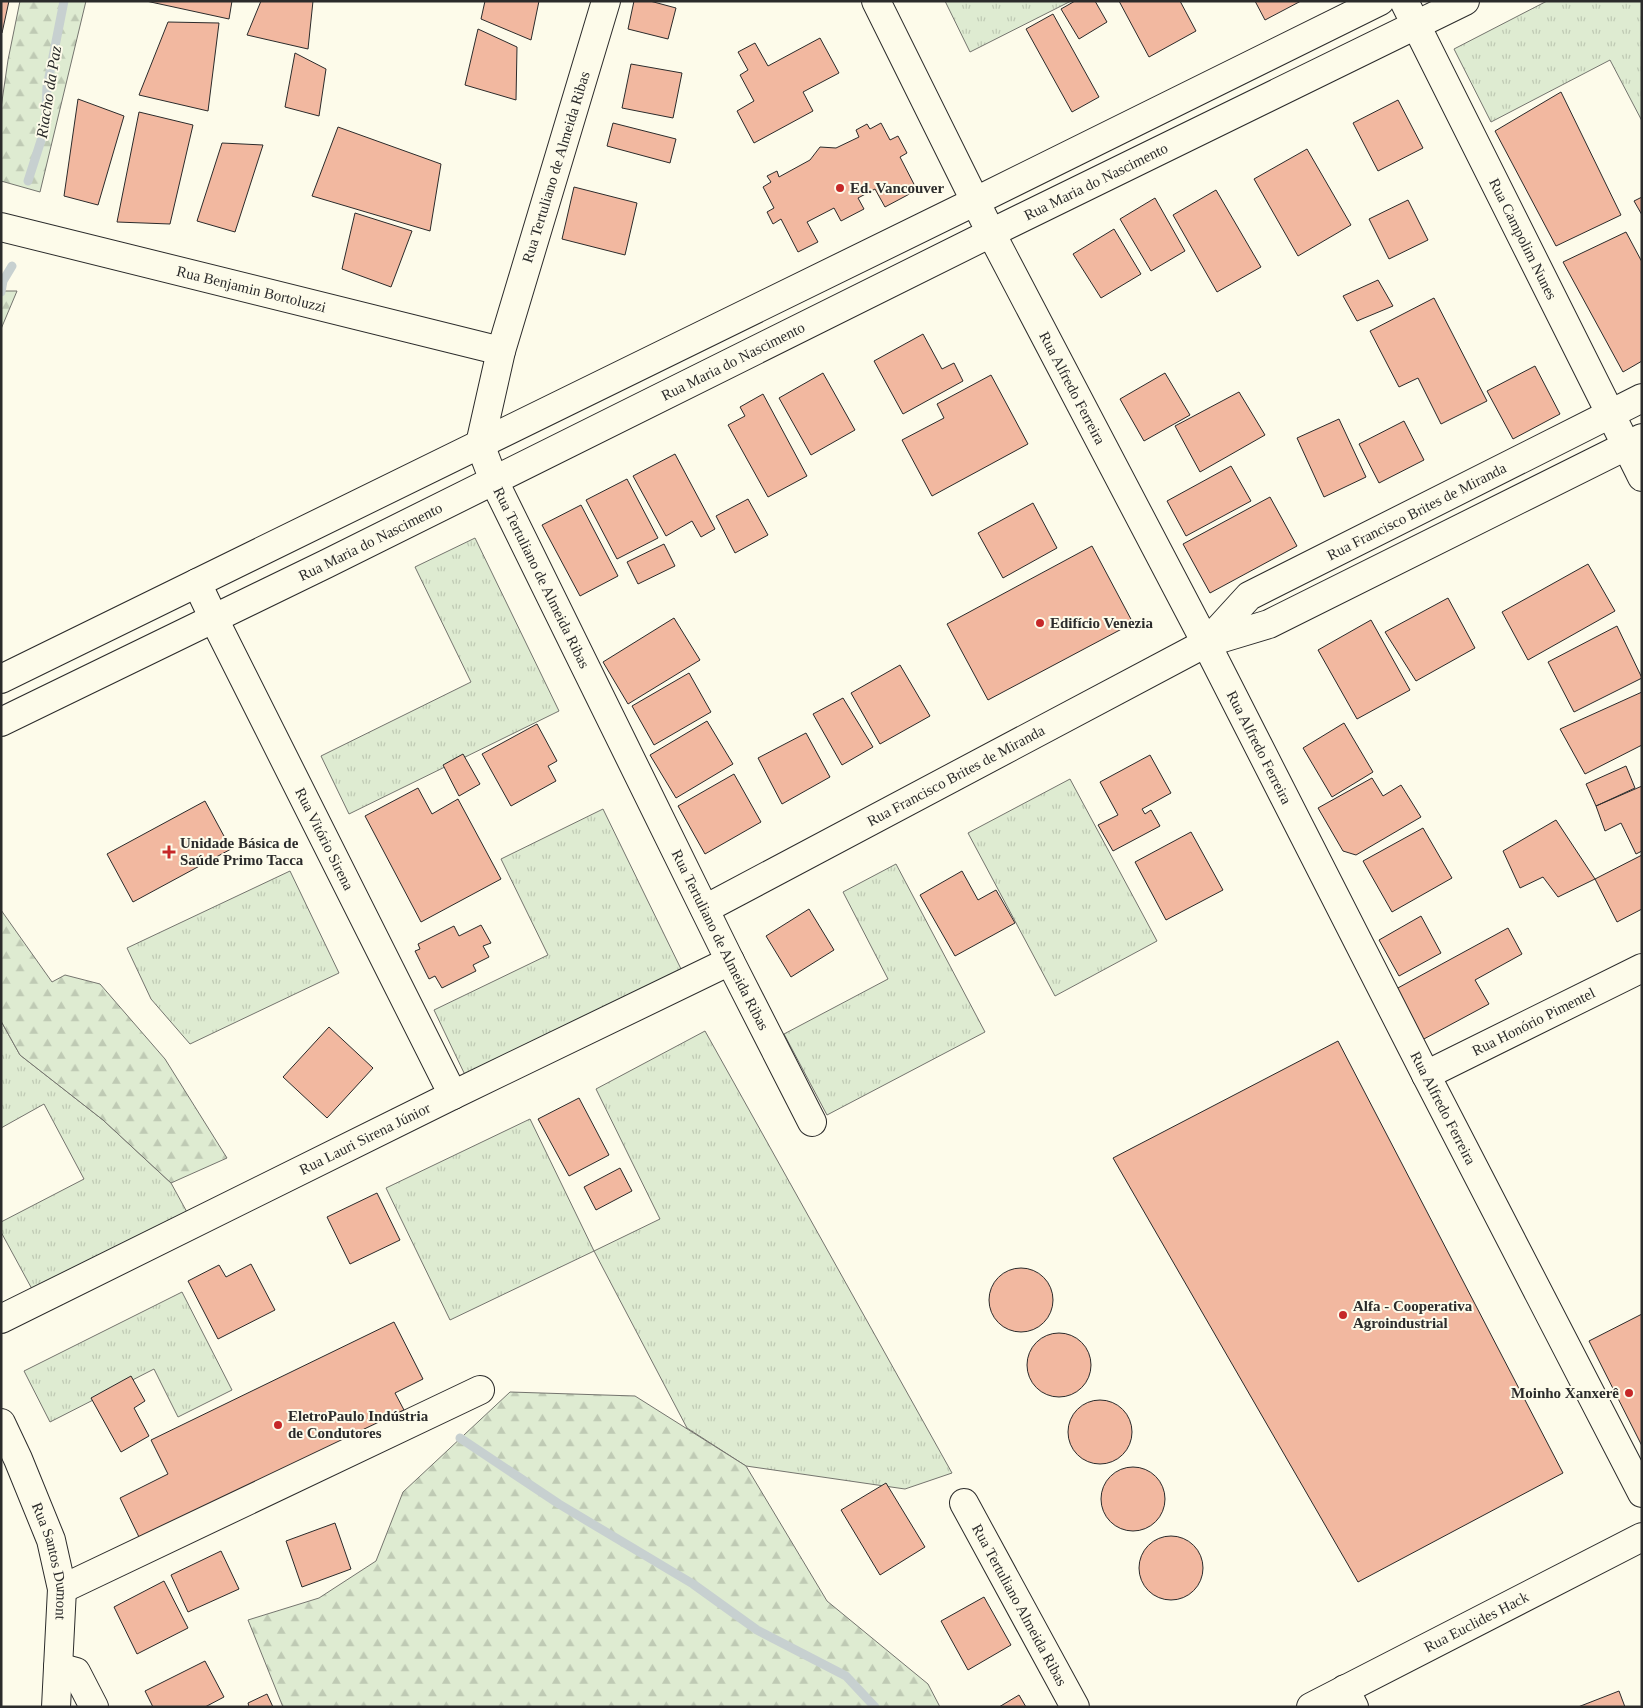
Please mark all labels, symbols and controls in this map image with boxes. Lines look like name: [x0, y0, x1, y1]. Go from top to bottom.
water label: Riacho da Paz: [33, 44, 64, 140]
street label: Rua Tertuliano de Almeida Ribas: [519, 69, 593, 265]
street label: Rua Maria do Nascimento: [1021, 140, 1170, 224]
street label: Rua Campolim Nunes: [1486, 176, 1560, 302]
place label: Ed. Vancouver: [850, 180, 945, 196]
marker: Ed. Vancouver: [834, 182, 846, 194]
street label: Rua Benjamin Bortoluzzi: [175, 263, 328, 315]
street label: Rua Maria do Nascimento: [659, 319, 807, 404]
street label: Rua Alfredo Ferreira: [1036, 329, 1109, 447]
street label: Rua Francisco Brites de Miranda: [1324, 460, 1509, 563]
street label: Rua Tertuliano de Almeida Ribas: [490, 485, 593, 671]
street label: Rua Maria do Nascimento: [296, 500, 445, 584]
place label: Edifício Venezia: [1050, 615, 1153, 631]
marker: Edifício Venezia: [1034, 617, 1046, 629]
street label: Rua Alfredo Ferreira: [1224, 688, 1295, 807]
street label: Rua Francisco Brites de Miranda: [864, 722, 1048, 829]
street label: Rua Vitório Sirena: [292, 785, 357, 893]
place label: Unidade Básica de Saúde Primo Tacca: [180, 835, 304, 868]
marker: Unidade Básica de Saúde Primo Tacca: [162, 845, 176, 859]
street label: Rua Tertuliano de Almeida Ribas: [669, 847, 772, 1033]
street label: Rua Honório Pimentel: [1469, 985, 1598, 1059]
street label: Rua Alfredo Ferreira: [1407, 1049, 1479, 1168]
street label: Rua Lauri Sirena Júnior: [297, 1100, 433, 1178]
place label: Alfa - Cooperativa Agroindustrial: [1353, 1298, 1473, 1331]
marker: Alfa - Cooperativa Agroindustrial: [1337, 1309, 1349, 1321]
place label: Moinho Xanxerê: [1511, 1385, 1619, 1401]
marker: Moinho Xanxerê: [1623, 1387, 1635, 1399]
place label: EletroPaulo Indústria de Condutores: [288, 1408, 429, 1441]
marker: EletroPaulo Indústria de Condutores: [272, 1419, 284, 1431]
street label: Rua Santos Dumont: [29, 1500, 70, 1621]
street label: Rua Tertuliano Almeida Ribas: [969, 1521, 1070, 1689]
street label: Rua Euclides Hack: [1422, 1588, 1532, 1655]

